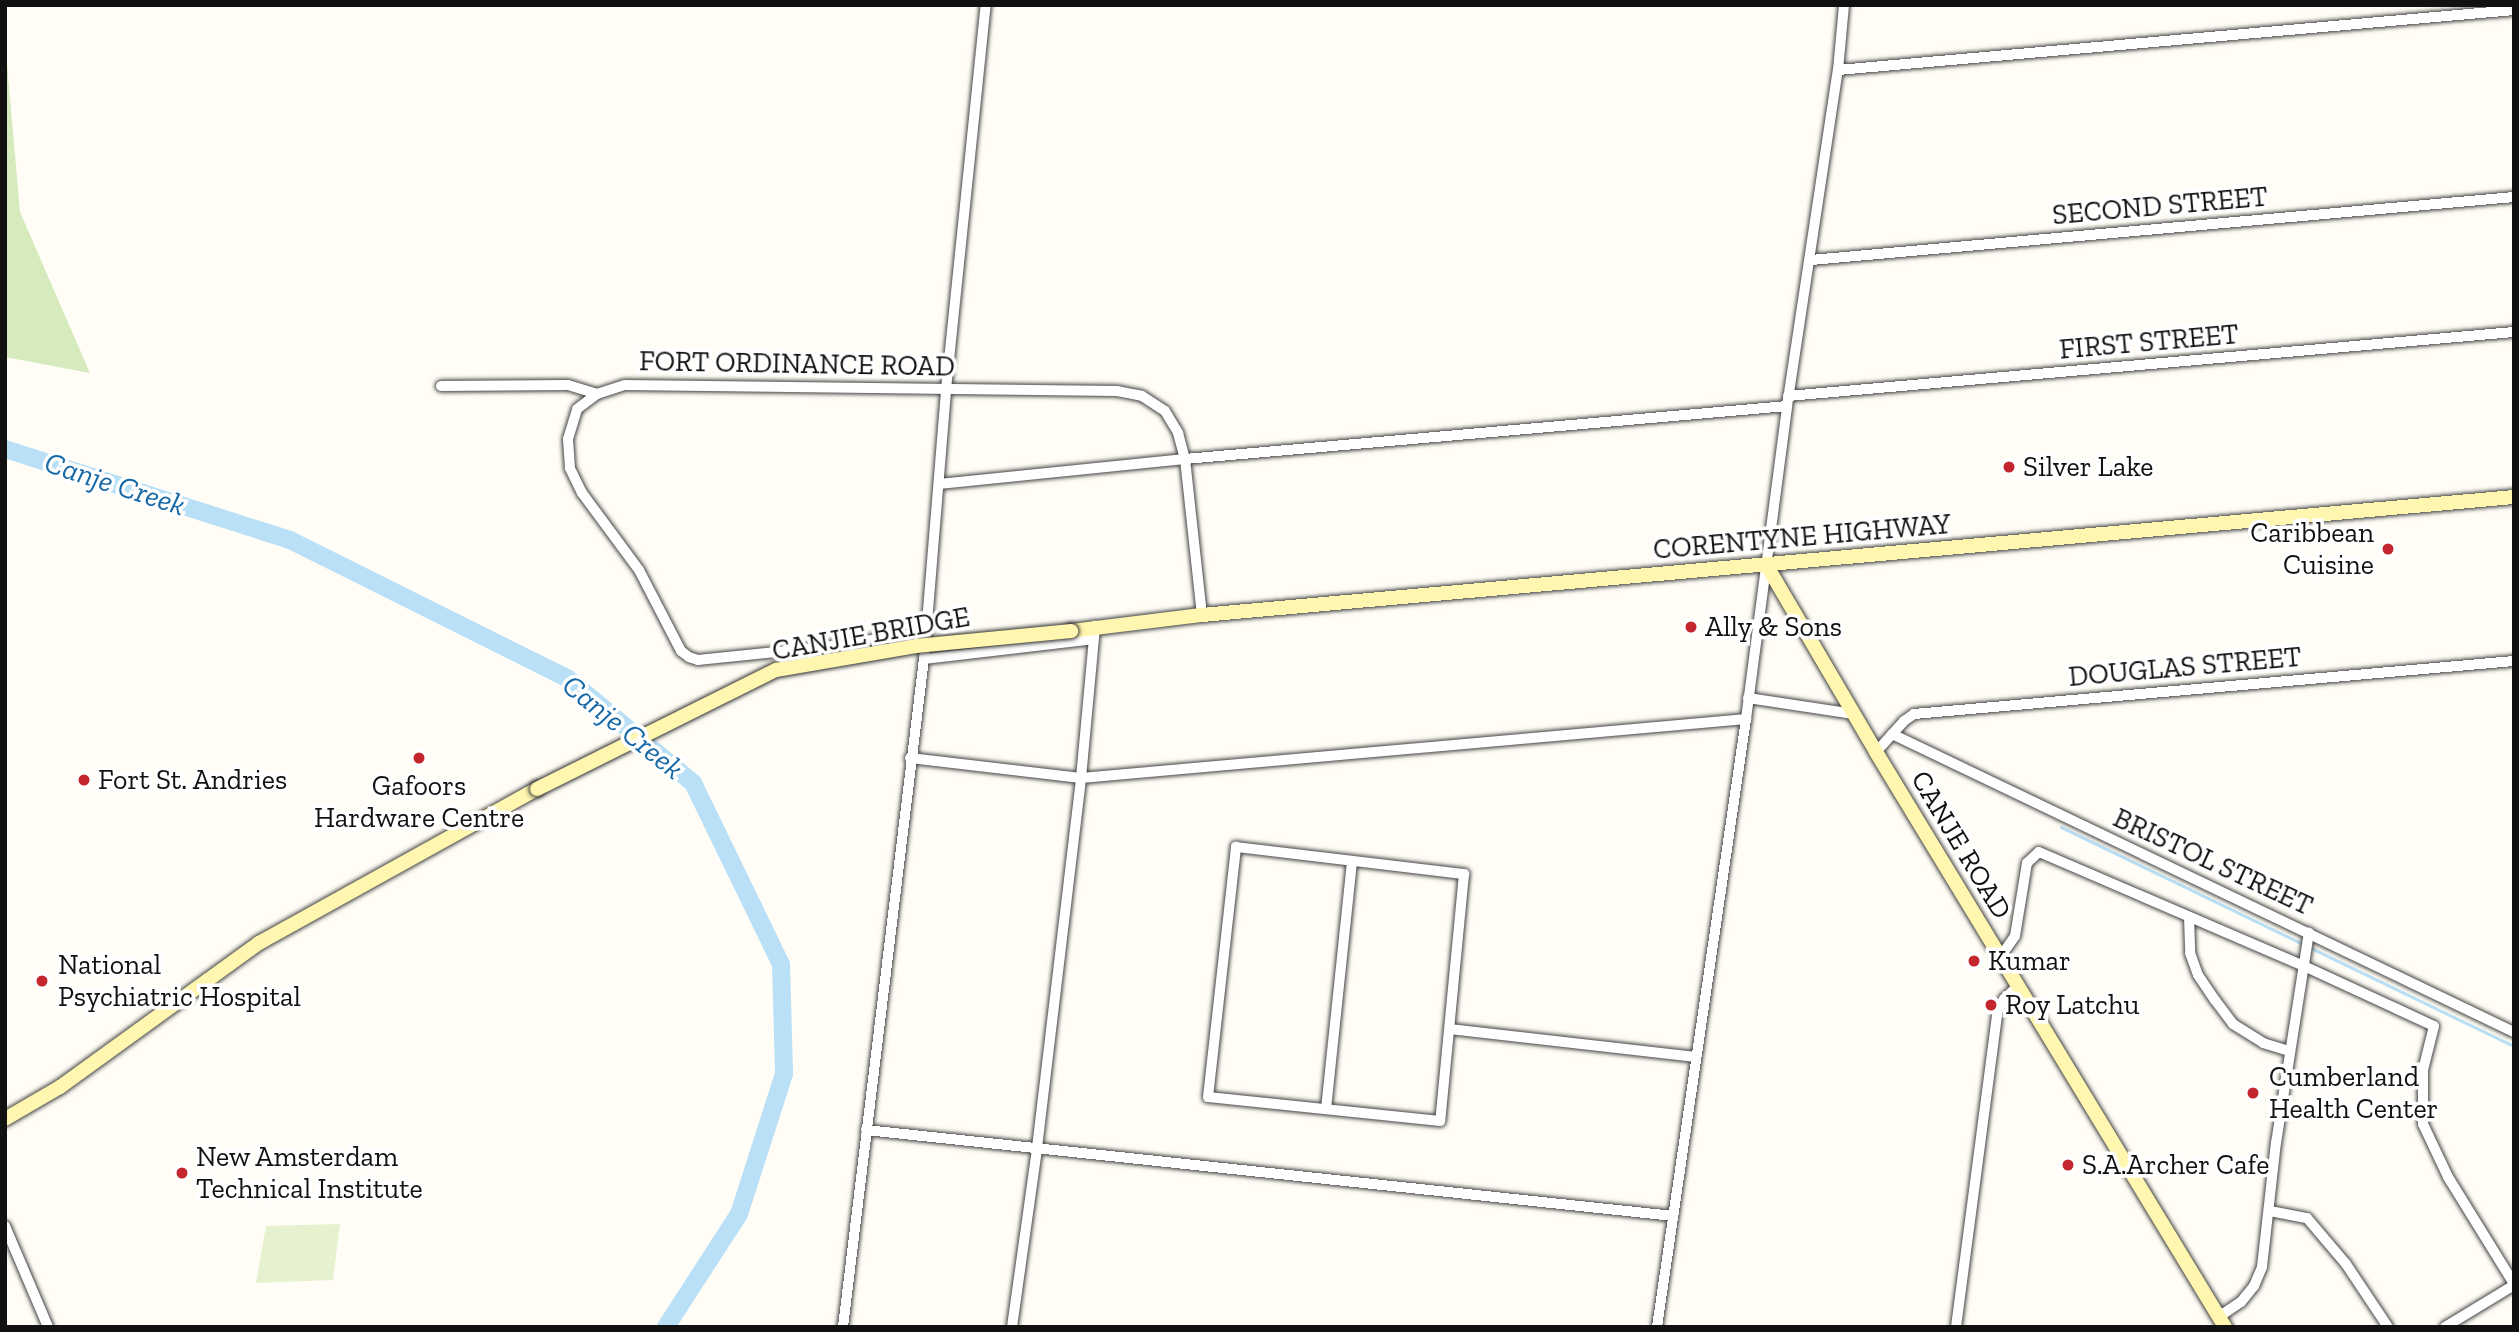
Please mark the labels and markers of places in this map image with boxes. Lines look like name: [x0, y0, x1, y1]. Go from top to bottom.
place label: Silver Lake: [2023, 450, 2154, 484]
marker: Silver Lake: [2001, 459, 2017, 475]
place label: Caribbean Cuisine: [2250, 516, 2374, 582]
marker: Caribbean Cuisine: [2380, 541, 2396, 557]
place label: Ally & Sons: [1705, 610, 1843, 644]
marker: Ally & Sons: [1683, 619, 1699, 635]
marker: Gafoors Hardware Centre: [411, 750, 427, 766]
place label: Fort St. Andries: [98, 763, 288, 797]
place label: Gafoors Hardware Centre: [314, 769, 524, 835]
marker: Fort St. Andries: [76, 772, 92, 788]
place label: Kumar: [1988, 944, 2071, 978]
place label: National Psychiatric Hospital: [58, 948, 301, 1014]
marker: Kumar: [1966, 953, 1982, 969]
marker: National Psychiatric Hospital: [32, 971, 52, 991]
place label: Roy Latchu: [2005, 988, 2140, 1022]
marker: Roy Latchu: [1983, 997, 1999, 1013]
place label: Cumberland Health Center: [2269, 1060, 2439, 1126]
marker: Cumberland Health Center: [2243, 1083, 2263, 1103]
place label: New Amsterdam Technical Institute: [196, 1140, 423, 1206]
place label: S.A.Archer Cafe: [2082, 1148, 2270, 1182]
marker: S.A.Archer Cafe: [2060, 1157, 2076, 1173]
marker: New Amsterdam Technical Institute: [174, 1165, 190, 1181]

